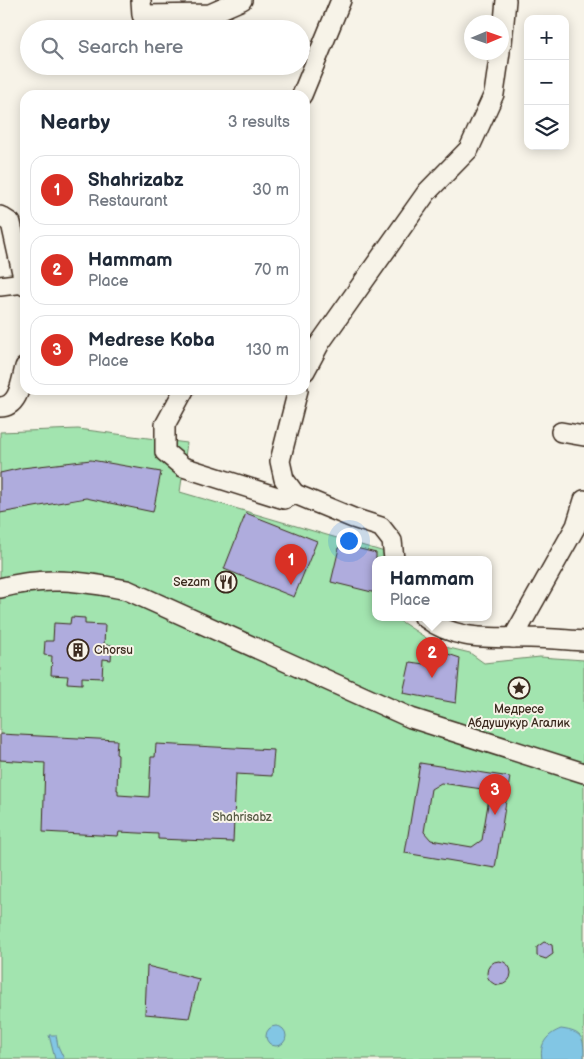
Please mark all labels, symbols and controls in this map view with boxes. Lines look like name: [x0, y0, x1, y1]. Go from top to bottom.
north arrow: [464, 15, 509, 60]
map controls: [524, 15, 569, 150]
button: +: [524, 15, 569, 60]
search box: [20, 20, 310, 75]
icon: search: [38, 34, 66, 62]
text: Search here: [78, 36, 183, 59]
button: −: [524, 60, 569, 105]
button: layers: [524, 105, 569, 150]
text: Nearby: [40, 110, 110, 135]
text: 3 results: [228, 113, 290, 132]
text: Shahrizabz: [88, 169, 183, 192]
text: 1: [54, 181, 60, 200]
text: 30 m: [252, 181, 289, 200]
text: Restaurant: [88, 192, 168, 211]
text: Hammam: [88, 249, 173, 272]
text: 2: [52, 261, 62, 280]
text: 70 m: [254, 261, 289, 280]
text: Place: [88, 272, 129, 291]
text: Medrese Koba: [88, 329, 215, 352]
text: 3: [52, 341, 62, 360]
text: 130 m: [246, 341, 289, 360]
text: Place: [88, 352, 129, 371]
your location: [336, 528, 362, 554]
pin: 1: [275, 544, 307, 585]
popup: [372, 556, 492, 621]
text: Hammam: [390, 568, 474, 591]
restaurant icon: Sezam: [214, 570, 238, 594]
place label: Sezam: [173, 575, 210, 590]
text: Place: [390, 591, 430, 610]
pin: 2: [416, 637, 448, 678]
building icon: Chorsu: [66, 638, 90, 662]
place label: Chorsu: [94, 643, 133, 658]
place icon: Медресе Абдушукур Агалик: [507, 676, 531, 700]
place label: Медресе Абдушукур Агалик: [467, 702, 571, 731]
pin: 3: [479, 774, 511, 815]
park label: Shahrisabz: [212, 810, 272, 825]

